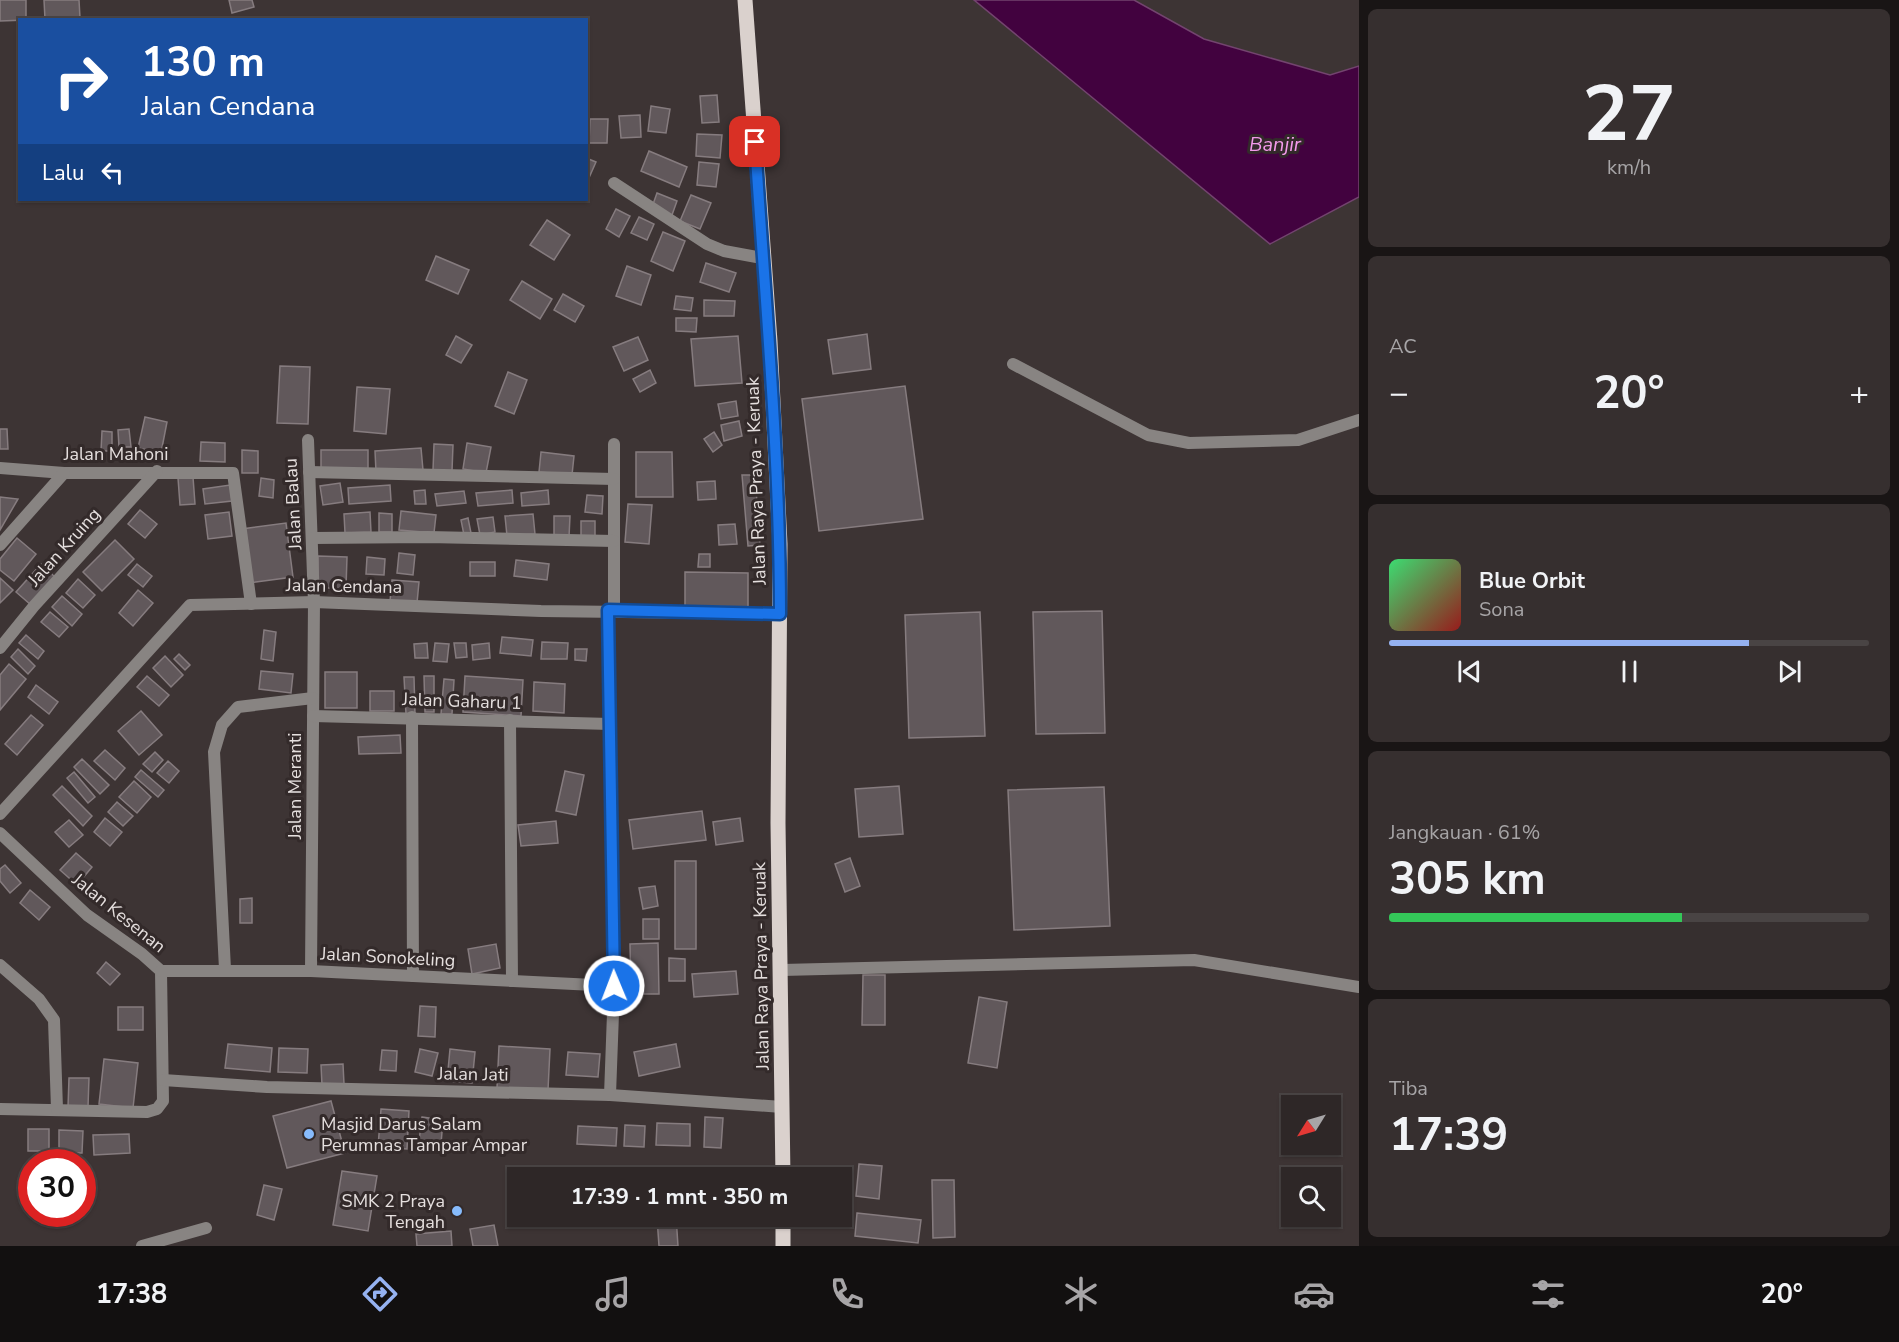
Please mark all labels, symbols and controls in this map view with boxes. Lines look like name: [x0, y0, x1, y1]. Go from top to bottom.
text: 130 m: [141, 34, 265, 91]
icon: right: [42, 42, 120, 120]
text: 27: [1582, 61, 1676, 168]
text: Jalan Cendana: [141, 88, 315, 125]
pin: [729, 116, 780, 167]
icon: arrive: [738, 125, 771, 158]
water label: Banjir: [1249, 131, 1302, 158]
text: km/h: [1607, 154, 1651, 181]
icon: left: [96, 156, 129, 189]
text: Lalu: [42, 158, 84, 188]
text: AC: [1389, 333, 1417, 360]
text: 20°: [1593, 363, 1665, 424]
text: −: [1389, 371, 1409, 416]
text: +: [1849, 371, 1869, 416]
street label: Jalan Raya Praya - Keruak: [740, 376, 772, 586]
street label: Jalan Mahoni: [63, 442, 168, 466]
street label: Jalan Balau: [279, 458, 307, 551]
street label: Jalan Kruing: [22, 503, 106, 592]
text: Blue Orbit: [1479, 566, 1585, 596]
street label: Jalan Cendana: [285, 573, 402, 599]
text: Sona: [1479, 596, 1524, 623]
icon: previous: [1453, 655, 1486, 688]
icon: pause: [1613, 655, 1646, 688]
icon: next: [1773, 655, 1806, 688]
street label: Jalan Gaharu 1: [401, 687, 522, 715]
street label: Jalan Meranti: [283, 733, 307, 840]
text: Jangkauan · 61%: [1389, 819, 1540, 846]
text: 305 km: [1389, 849, 1546, 910]
street label: Jalan Raya Praya - Keruak: [747, 861, 775, 1071]
street label: Jalan Kesenan: [66, 867, 171, 958]
street label: Jalan Sonokeling: [319, 941, 456, 973]
position arrow: [582, 954, 646, 1018]
street label: Jalan Jati: [436, 1061, 509, 1087]
text: Tiba: [1389, 1075, 1428, 1102]
north arrow: [1281, 1095, 1341, 1155]
map controls: [1281, 1095, 1341, 1227]
text: 17:39: [1389, 1105, 1508, 1166]
place label: Masjid Darus Salam Perumnas Tampar Ampar: [321, 1112, 528, 1157]
marker: Masjid Darus Salam Perumnas Tampar Ampar: [302, 1127, 316, 1141]
speed limit sign: 30: [18, 1149, 96, 1227]
button: search: [1281, 1167, 1341, 1227]
text: 17:39 · 1 mnt · 350 m: [571, 1182, 788, 1212]
place label: SMK 2 Praya Tengah: [342, 1189, 445, 1234]
marker: SMK 2 Praya Tengah: [450, 1204, 464, 1218]
icon: directions: [359, 1273, 401, 1315]
icon: music: [592, 1273, 634, 1315]
icon: phone: [826, 1273, 868, 1315]
icon: climate: [1060, 1273, 1102, 1315]
icon: car: [1293, 1273, 1335, 1315]
icon: filters: [1527, 1273, 1569, 1315]
text: 17:38: [96, 1276, 167, 1313]
text: 20°: [1760, 1276, 1803, 1313]

